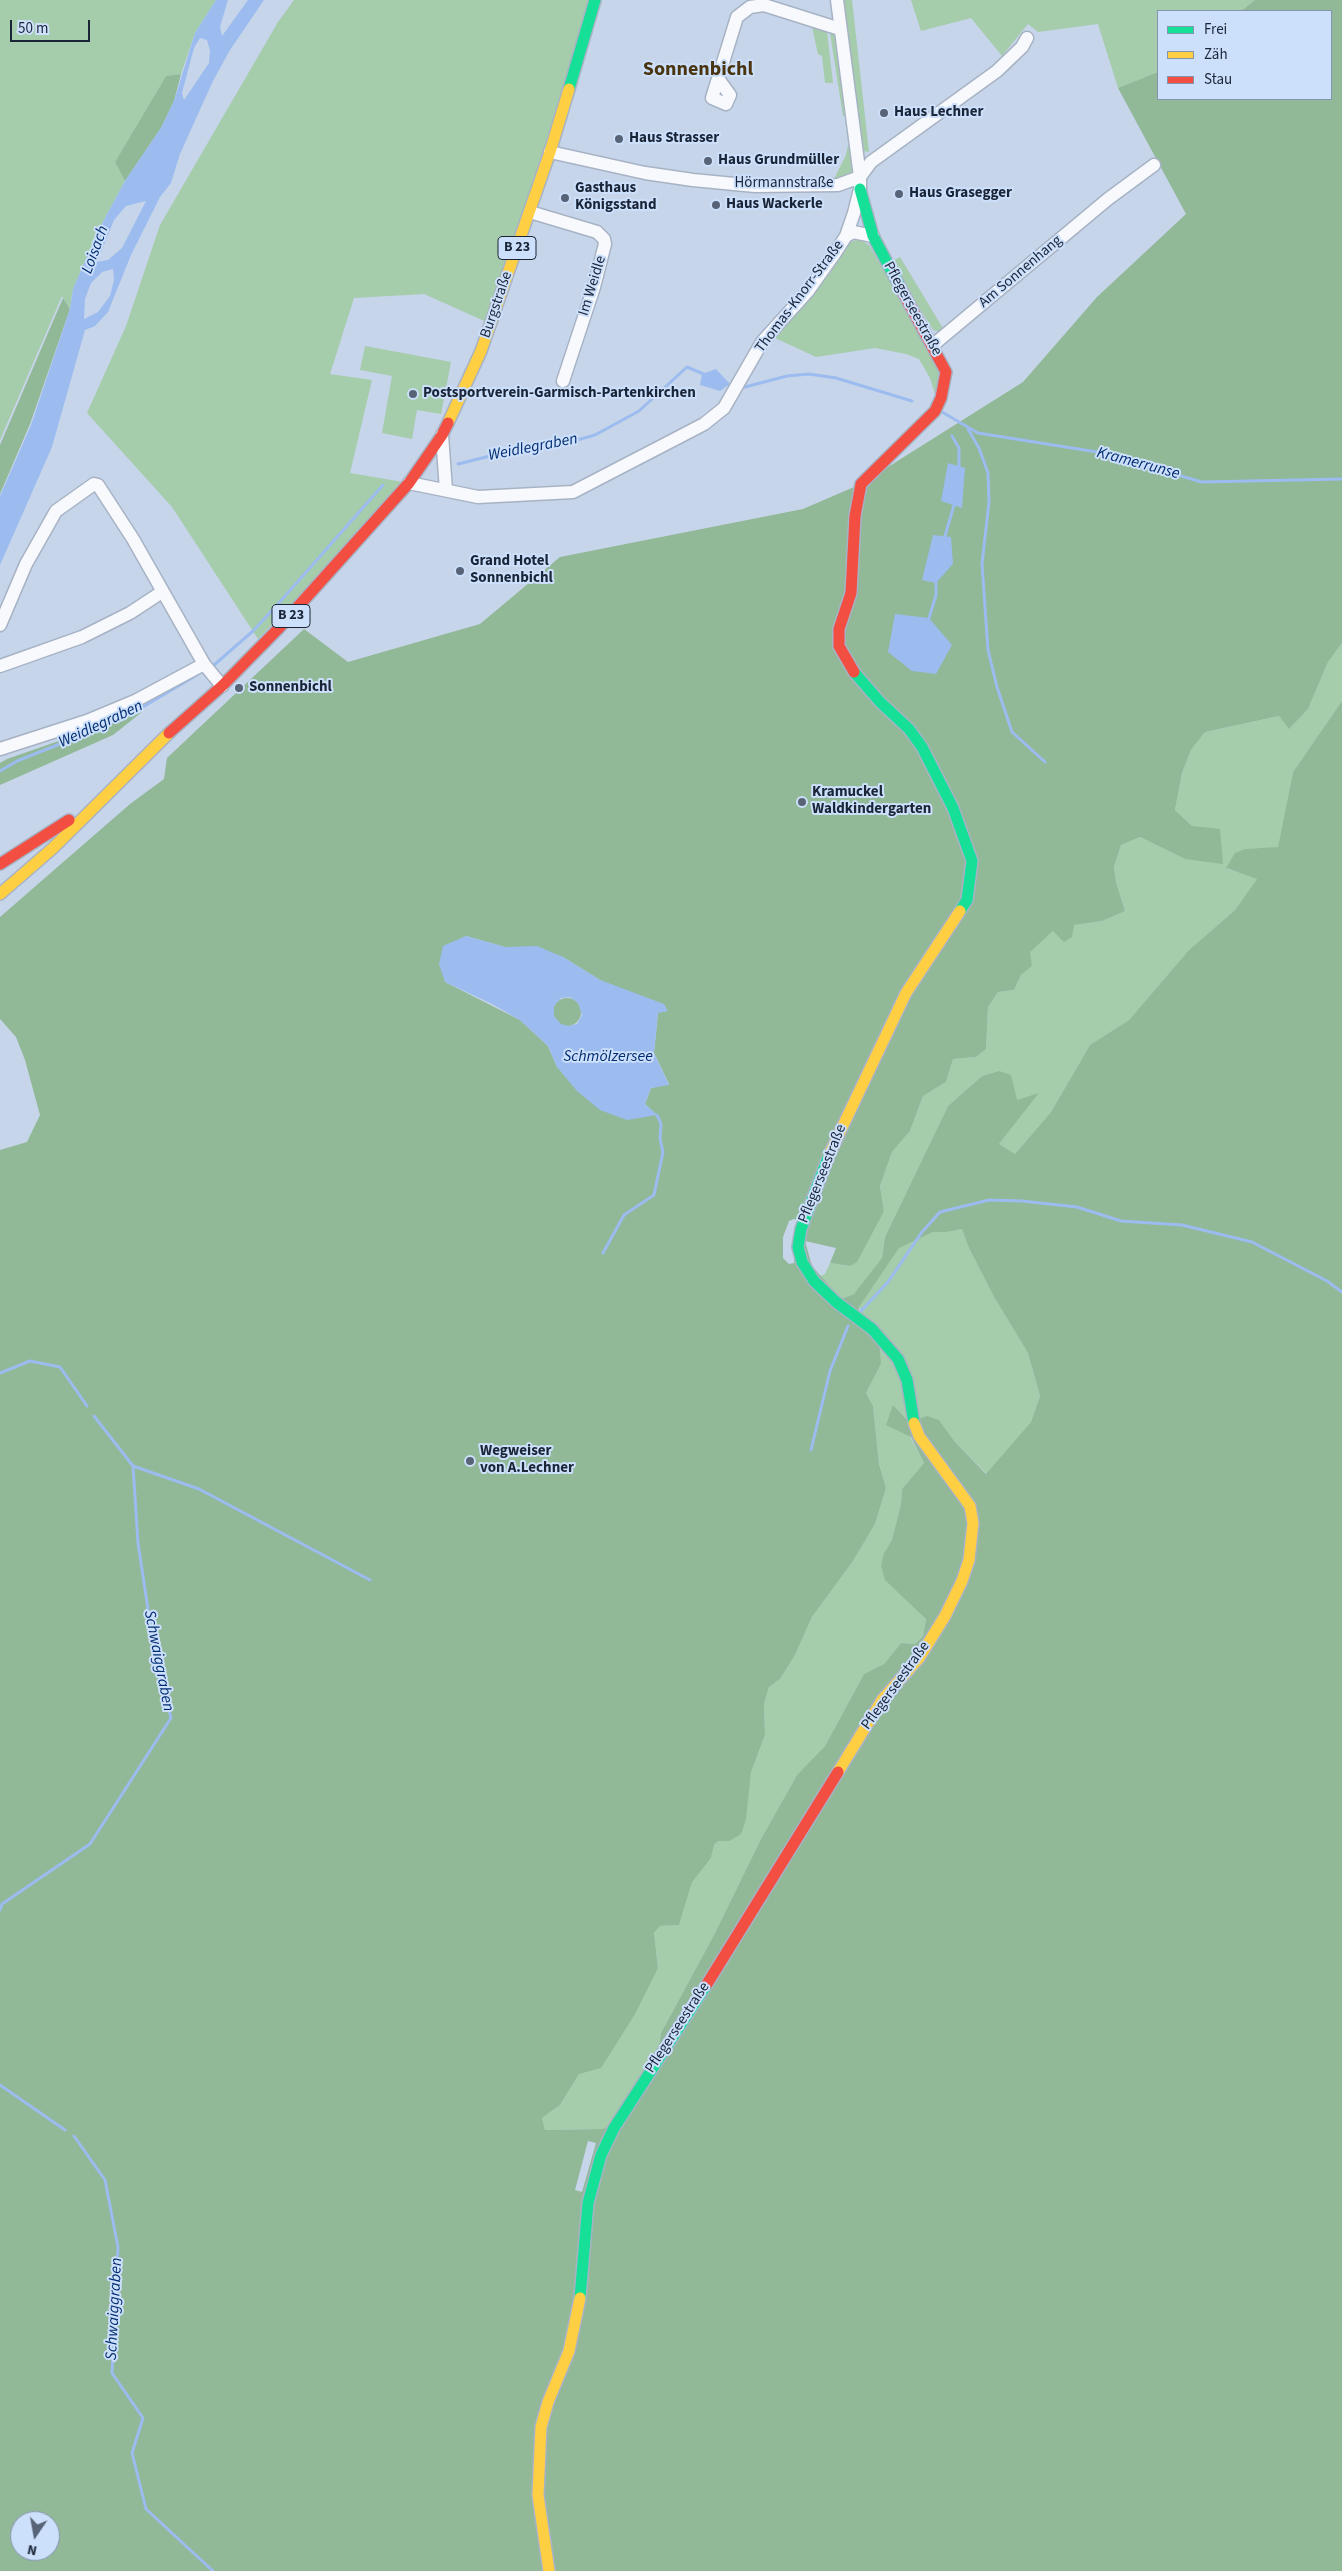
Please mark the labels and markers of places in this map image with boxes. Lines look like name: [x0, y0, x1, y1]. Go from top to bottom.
place label: Haus Lechner: [894, 104, 983, 122]
marker: Haus Lechner: [878, 107, 890, 119]
place label: Haus Strasser: [629, 130, 719, 148]
marker: Haus Strasser: [613, 133, 625, 145]
place label: Haus Grundmüller: [718, 152, 839, 170]
marker: Haus Grundmüller: [702, 155, 714, 167]
place label: Gasthaus Königsstand: [575, 180, 657, 215]
place label: Haus Grasegger: [909, 185, 1012, 203]
marker: Haus Grasegger: [893, 188, 905, 200]
marker: Gasthaus Königsstand: [559, 192, 571, 204]
place label: Haus Wackerle: [726, 196, 823, 214]
marker: Haus Wackerle: [710, 199, 722, 211]
place label: Postsportverein-Garmisch-Partenkirchen: [423, 385, 696, 403]
marker: Postsportverein-Garmisch-Partenkirchen: [407, 388, 419, 400]
place label: Grand Hotel Sonnenbichl: [470, 553, 553, 588]
marker: Grand Hotel Sonnenbichl: [454, 565, 466, 577]
place label: Sonnenbichl: [249, 679, 332, 697]
marker: Sonnenbichl: [233, 682, 245, 694]
place label: Kramuckel Waldkindergarten: [812, 784, 931, 819]
marker: Kramuckel Waldkindergarten: [796, 796, 808, 808]
place label: Wegweiser von A.Lechner: [480, 1443, 574, 1478]
marker: Wegweiser von A.Lechner: [464, 1455, 476, 1467]

